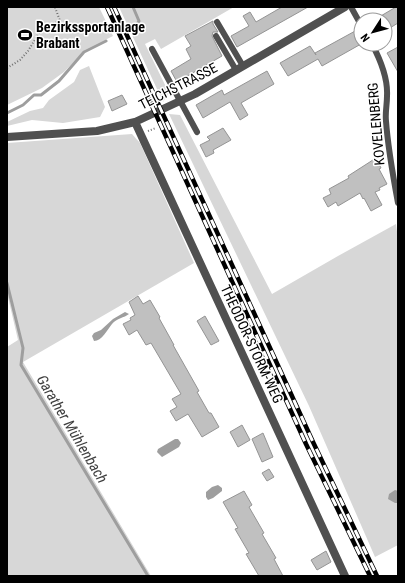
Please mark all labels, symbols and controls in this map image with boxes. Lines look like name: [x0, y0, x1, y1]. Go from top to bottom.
north arrow: [353, 12, 393, 52]
place label: Bezirkssportanlage Brabant: [36, 19, 145, 51]
sports icon: Bezirkssportanlage Brabant: [17, 27, 33, 43]
text: N: [358, 31, 373, 44]
street label: TEICHSTRASSE: [136, 59, 220, 113]
street label: KOVELENBERG: [364, 82, 388, 166]
street label: THEODOR-STORM-WEG: [218, 282, 286, 406]
water label: Garather Mühlenbach: [33, 372, 111, 486]

